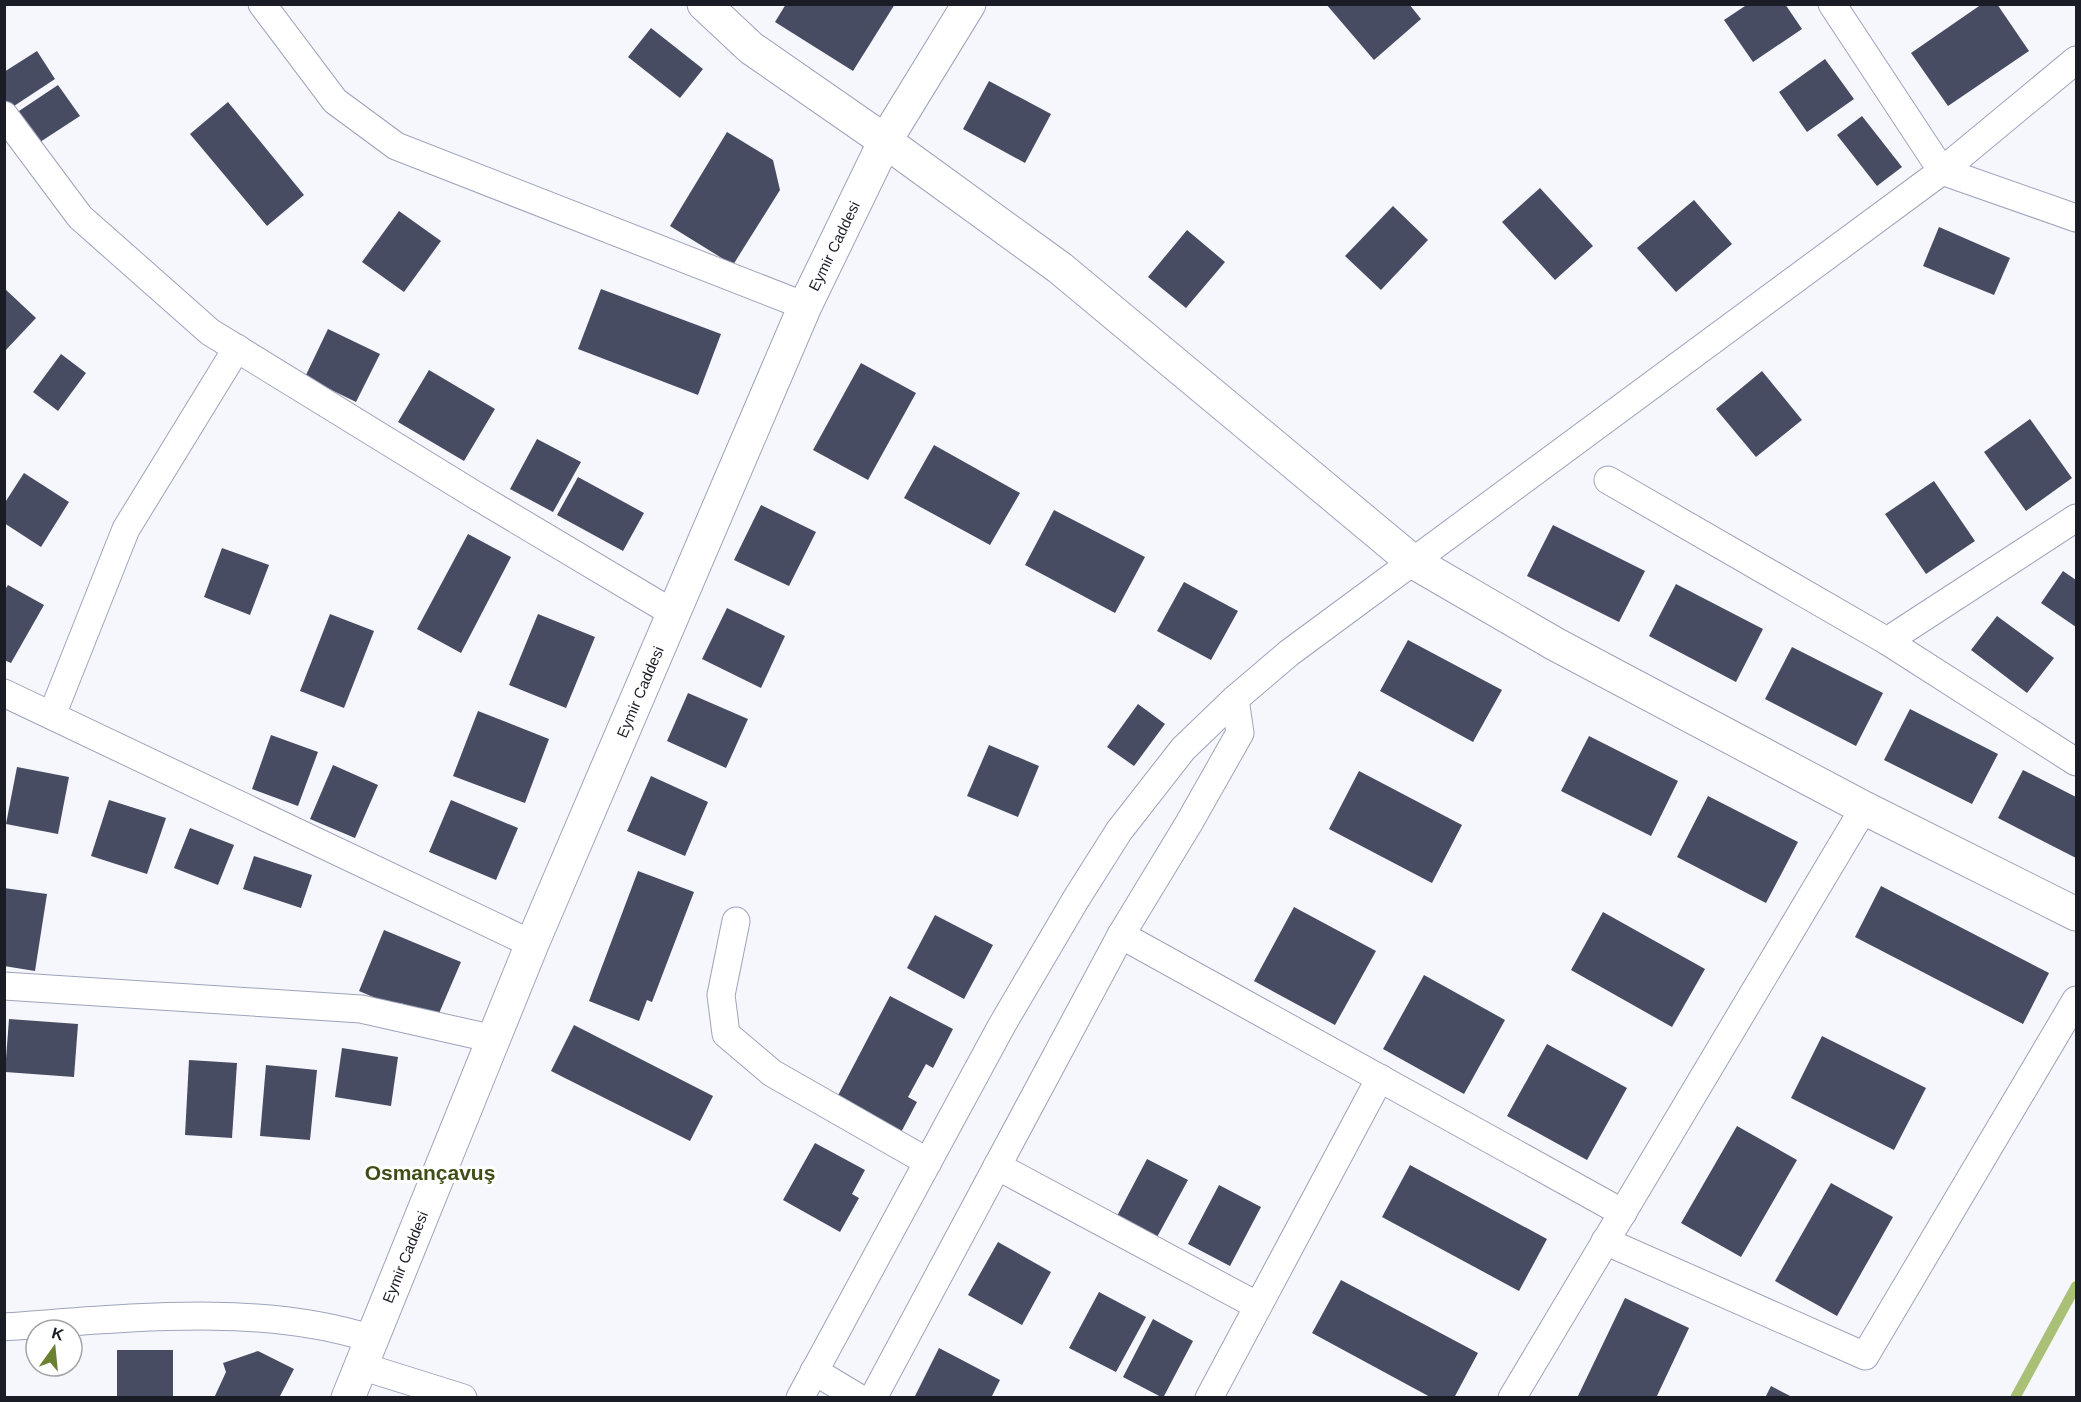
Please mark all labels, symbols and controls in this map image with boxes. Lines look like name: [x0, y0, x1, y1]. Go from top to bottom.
street label: Eymir Caddesi: [805, 198, 863, 294]
street label: Eymir Caddesi: [613, 644, 667, 740]
district label: Osmançavuş: [365, 1161, 495, 1184]
street label: Eymir Caddesi: [379, 1209, 431, 1305]
north arrow: [24, 1318, 84, 1378]
text: K: [50, 1324, 66, 1344]

